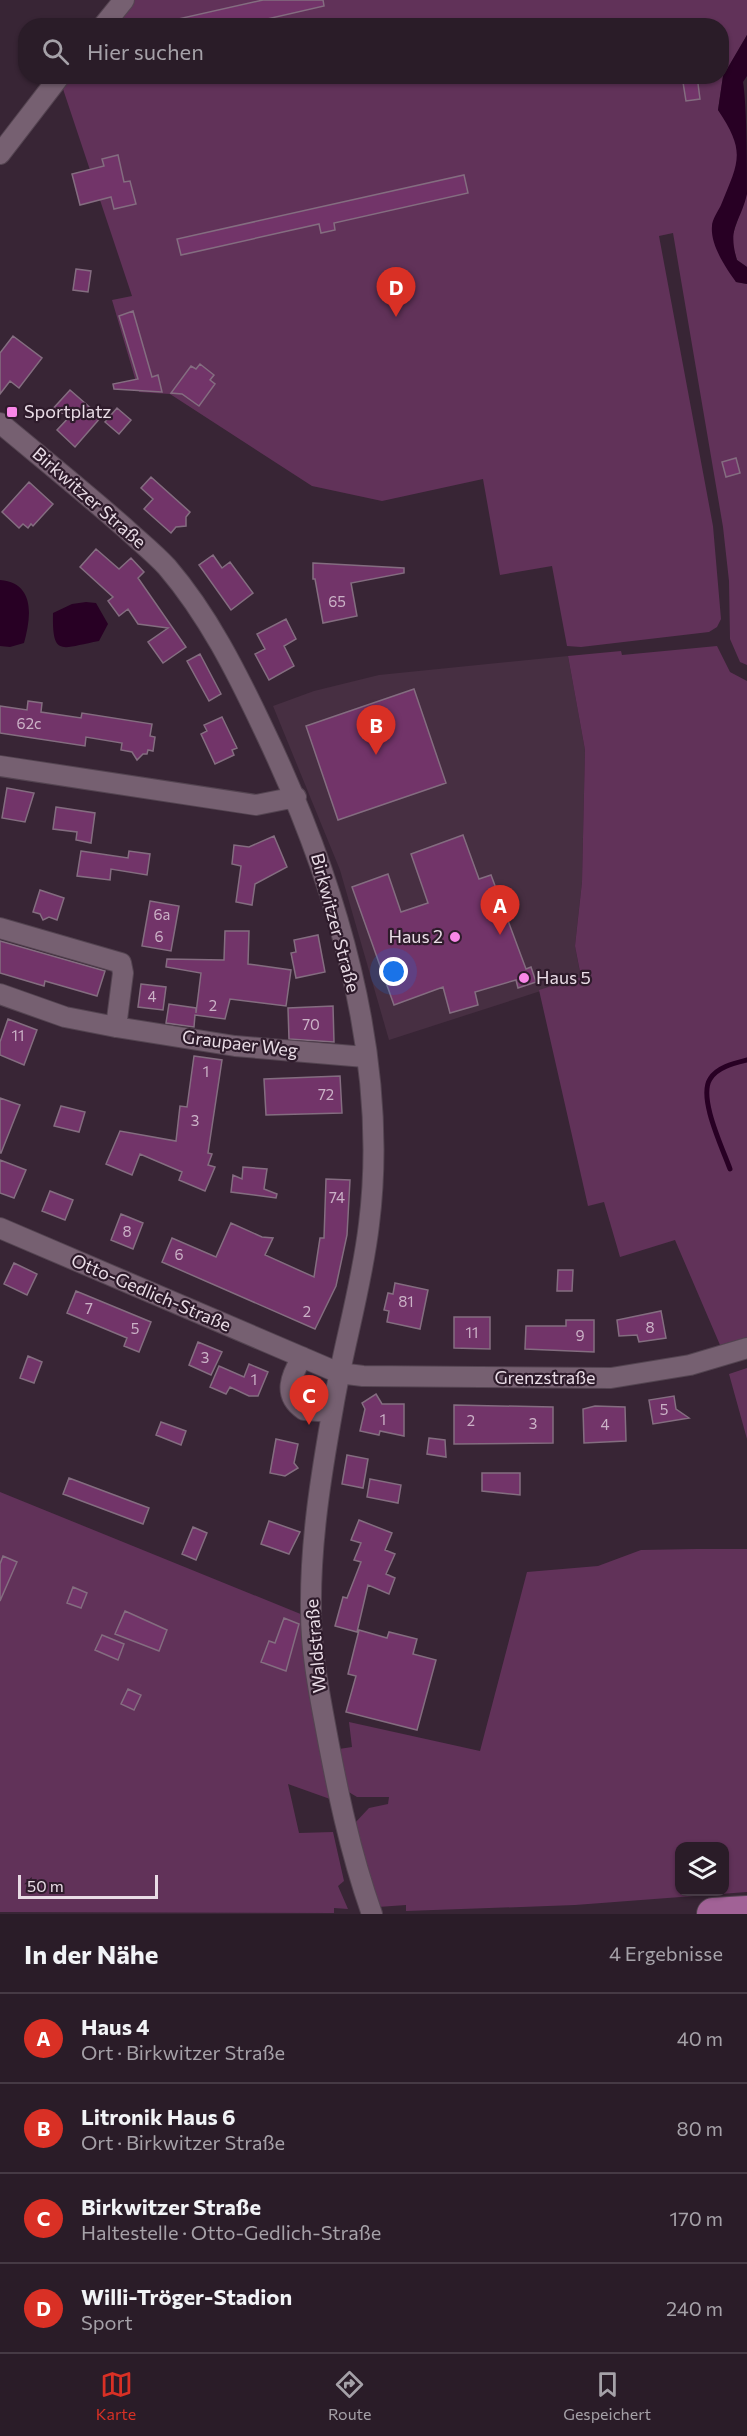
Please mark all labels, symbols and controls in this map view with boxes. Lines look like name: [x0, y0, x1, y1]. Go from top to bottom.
search box: [18, 18, 729, 84]
icon: search: [39, 35, 72, 68]
text: Hier suchen: [87, 38, 204, 65]
pin: D: [376, 268, 416, 317]
place label: Sportplatz: [24, 400, 112, 422]
marker: Sportplatz: [5, 405, 19, 419]
street label: Birkwitzer Straße: [28, 442, 151, 553]
house number: 65: [328, 592, 346, 610]
pin: B: [356, 706, 395, 755]
house number: 62c: [17, 714, 41, 732]
street label: Birkwitzer Straße: [307, 851, 365, 995]
pin: A: [480, 886, 520, 935]
house number: 6a: [154, 905, 170, 923]
place label: Haus 2: [388, 925, 443, 947]
house number: 6: [154, 927, 164, 945]
marker: Haus 2: [448, 930, 462, 944]
your location: [379, 957, 408, 986]
place label: Haus 5: [536, 966, 591, 988]
marker: Haus 5: [517, 971, 531, 985]
house number: 4: [148, 987, 157, 1005]
house number: 2: [209, 996, 217, 1014]
house number: 70: [302, 1015, 320, 1033]
street label: Graupaer Weg: [181, 1025, 299, 1061]
house number: 11: [12, 1026, 24, 1044]
house number: 1: [203, 1062, 209, 1080]
house number: 72: [318, 1085, 334, 1103]
house number: 3: [191, 1111, 199, 1129]
house number: 74: [329, 1188, 345, 1206]
house number: 8: [122, 1222, 132, 1240]
house number: 6: [174, 1245, 184, 1263]
street label: Otto-Gedlich-Straße: [68, 1248, 235, 1336]
house number: 81: [398, 1292, 414, 1310]
house number: 7: [85, 1299, 93, 1317]
house number: 2: [303, 1302, 311, 1320]
house number: 8: [645, 1318, 655, 1336]
house number: 5: [131, 1319, 139, 1337]
house number: 11: [466, 1323, 478, 1341]
house number: 9: [575, 1326, 585, 1344]
house number: 3: [201, 1348, 209, 1366]
street label: Grenzstraße: [494, 1366, 596, 1388]
house number: 1: [251, 1370, 257, 1388]
pin: C: [290, 1376, 328, 1425]
house number: 5: [660, 1400, 668, 1418]
house number: 1: [380, 1410, 386, 1428]
house number: 2: [467, 1411, 475, 1429]
house number: 3: [529, 1414, 537, 1432]
house number: 4: [601, 1415, 610, 1433]
street label: Waldstraße: [300, 1598, 330, 1694]
map controls: [675, 1842, 729, 1896]
button: layers: [675, 1842, 729, 1896]
scale bar: [18, 1872, 158, 1900]
text: 50 m: [27, 1876, 64, 1895]
text: In der Nähe: [24, 1938, 159, 1969]
text: 4 Ergebnisse: [609, 1941, 723, 1965]
text: Haus 4: [81, 2013, 150, 2040]
text: A: [36, 2026, 51, 2050]
text: 40 m: [677, 2026, 723, 2050]
text: Ort · Birkwitzer Straße: [81, 2040, 285, 2064]
text: Litronik Haus 6: [81, 2103, 235, 2130]
text: B: [37, 2116, 50, 2140]
text: 80 m: [677, 2116, 723, 2140]
text: Ort · Birkwitzer Straße: [81, 2130, 285, 2154]
text: Birkwitzer Straße: [81, 2193, 261, 2220]
text: C: [37, 2206, 50, 2230]
text: 170 m: [670, 2206, 723, 2230]
text: Haltestelle · Otto-Gedlich-Straße: [81, 2220, 381, 2244]
text: Willi-Tröger-Stadion: [81, 2283, 292, 2310]
text: D: [36, 2296, 51, 2320]
text: 240 m: [666, 2296, 723, 2320]
text: Sport: [81, 2310, 133, 2334]
tab: Karte: [96, 2368, 136, 2423]
tab: Route: [328, 2368, 372, 2423]
tab: Gespeichert: [563, 2368, 651, 2423]

